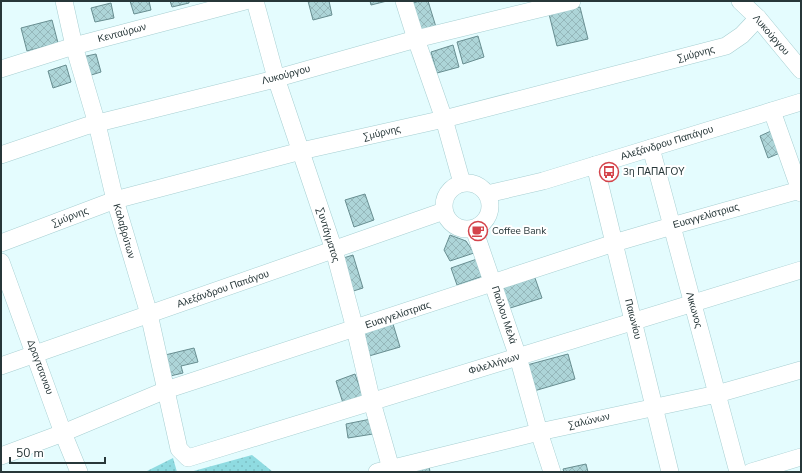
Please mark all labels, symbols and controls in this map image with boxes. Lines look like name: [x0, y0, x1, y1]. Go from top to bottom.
street label: Λυκούργου: [749, 12, 793, 58]
street label: Κενταύρων: [96, 20, 148, 46]
street label: Σμύρνης: [676, 42, 716, 66]
street label: Λυκούργου: [260, 62, 312, 88]
street label: Σμύρνης: [362, 122, 402, 144]
street label: Αλεξάνδρου Παπάγου: [619, 122, 715, 164]
bus stop icon: 3η ΠΑΠΑΓΟΥ: [598, 161, 620, 183]
place label: 3η ΠΑΠΑΓΟΥ: [623, 165, 685, 179]
street label: Ευαγγελίστριας: [671, 200, 741, 232]
street label: Καλαβρύτων: [109, 202, 139, 260]
street label: Σμύρνης: [50, 204, 90, 230]
street label: Συντάγματος: [313, 206, 343, 264]
cafe icon: Coffee Bank: [467, 220, 489, 242]
place label: Coffee Bank: [492, 224, 547, 238]
street label: Αλεξάνδρου Παπάγου: [175, 267, 271, 311]
street label: Παύλου Μελά: [488, 284, 520, 346]
street label: Λικωνος: [682, 290, 706, 330]
street label: Παιωνίου: [621, 297, 645, 341]
street label: Ευαγγελίστριας: [363, 298, 433, 332]
street label: Δραγτσανιου: [24, 337, 56, 397]
street label: Φιλελλήνων: [467, 350, 521, 378]
street label: Σαλώνων: [567, 409, 611, 433]
scale bar: [10, 439, 105, 465]
text: 50 m: [16, 445, 44, 461]

